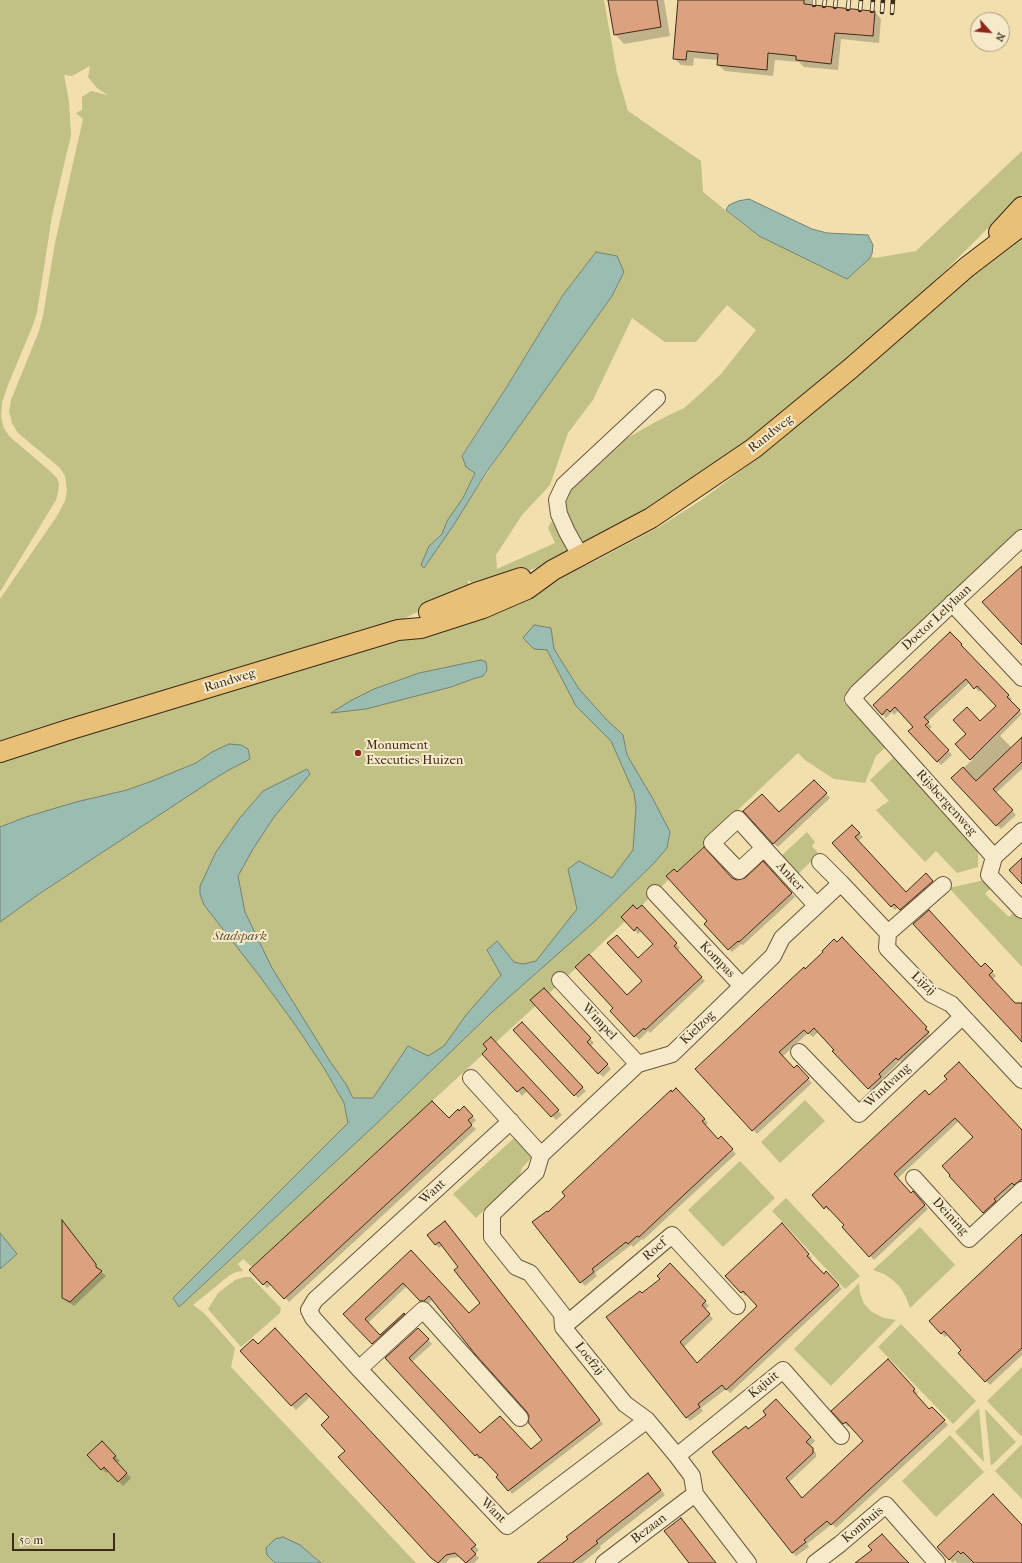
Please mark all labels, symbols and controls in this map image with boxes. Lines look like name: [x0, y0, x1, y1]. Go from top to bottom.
north arrow: [970, 12, 1010, 52]
text: N: [993, 31, 1008, 44]
street label: Randweg: [745, 412, 797, 456]
street label: Doctor Lelylaan: [899, 582, 975, 654]
street label: Randweg: [202, 666, 258, 696]
place label: Monument Executies Huizen: [366, 738, 463, 769]
marker: Monument Executies Huizen: [353, 748, 363, 758]
street label: Rijsbergenweg: [912, 767, 980, 839]
street label: Anker: [773, 859, 807, 895]
park label: Stadspark: [213, 929, 267, 945]
street label: Kompas: [696, 939, 738, 981]
street label: Lijzij: [908, 969, 938, 999]
street label: Wimpel: [578, 1000, 620, 1044]
street label: Kielzog: [677, 1008, 719, 1048]
street label: Windvang: [862, 1061, 914, 1111]
street label: Want: [417, 1176, 449, 1208]
street label: Deining: [929, 1195, 971, 1239]
street label: Roef: [640, 1235, 670, 1265]
street label: Loefzij: [571, 1339, 607, 1379]
street label: Kajuit: [746, 1368, 782, 1402]
street label: Want: [477, 1495, 509, 1527]
street label: Kombuis: [839, 1503, 887, 1547]
street label: Bezaan: [628, 1511, 670, 1547]
scale bar: [14, 1525, 117, 1551]
text: 50 m: [19, 1533, 43, 1547]

